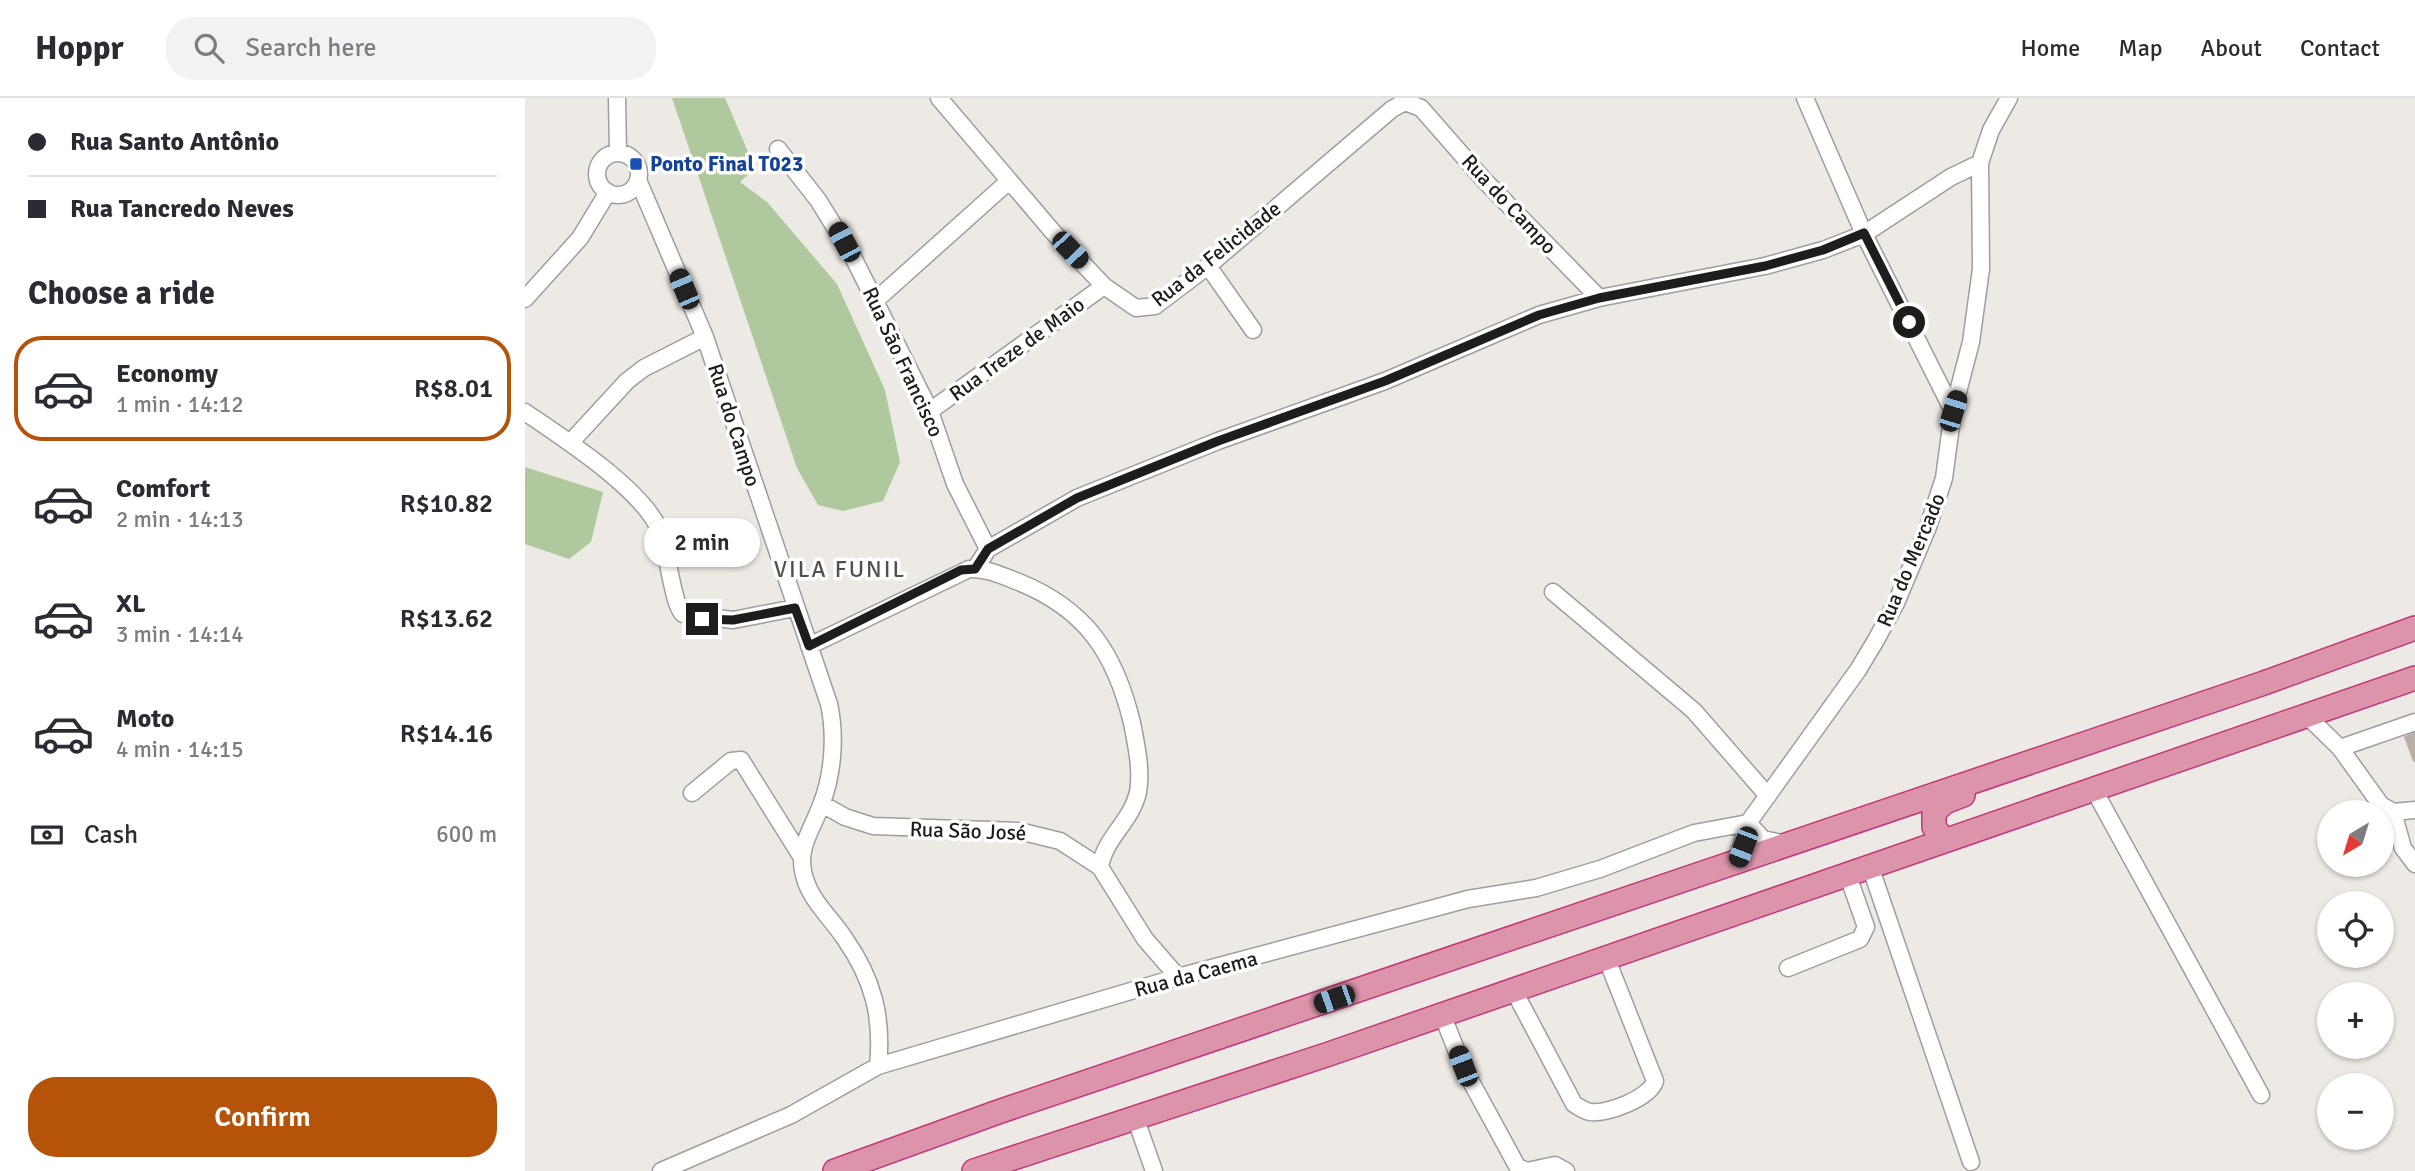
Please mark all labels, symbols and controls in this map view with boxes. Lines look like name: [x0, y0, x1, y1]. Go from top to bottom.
search box: [166, 17, 656, 80]
text: Hoppr: [35, 28, 124, 69]
icon: search: [190, 29, 228, 67]
text: Search here: [246, 32, 377, 64]
text: Home: [2020, 33, 2080, 63]
text: Map: [2118, 33, 2163, 63]
text: About: [2201, 33, 2262, 63]
text: Contact: [2300, 33, 2380, 63]
text: Rua Santo Antônio: [70, 126, 279, 158]
street label: Rua do Campo: [1456, 148, 1562, 260]
place label: Ponto Final T023: [650, 151, 803, 177]
marker: Ponto Final T023: [628, 156, 644, 172]
text: Rua Tancredo Neves: [70, 193, 294, 225]
street label: Rua da Felicidade: [1146, 195, 1286, 313]
car: [825, 219, 864, 265]
car: [1048, 227, 1093, 273]
car: [667, 266, 702, 312]
text: Choose a ride: [28, 274, 215, 313]
street label: Rua São Francisco: [857, 283, 949, 441]
street label: Rua Treze de Maio: [944, 291, 1090, 407]
route start: [1893, 306, 1925, 338]
icon: car: [32, 357, 95, 420]
text: Economy: [116, 358, 218, 390]
street label: Rua do Campo: [702, 360, 766, 490]
text: R$8.01: [414, 373, 493, 405]
car: [1937, 388, 1970, 434]
text: 1 min · 14:12: [116, 390, 244, 419]
icon: car: [32, 472, 95, 535]
text: Comfort: [116, 473, 210, 505]
text: R$10.82: [400, 488, 493, 520]
street label: Rua do Mercado: [1871, 489, 1951, 631]
text: 2 min · 14:13: [116, 505, 244, 534]
callout: 2 min: [644, 518, 760, 566]
text: 2 min: [674, 528, 730, 557]
district label: VILA FUNIL: [774, 555, 906, 584]
icon: car: [32, 587, 95, 650]
text: XL: [116, 588, 146, 620]
text: R$13.62: [400, 603, 493, 635]
route end: [686, 603, 718, 635]
text: 3 min · 14:14: [116, 620, 244, 649]
icon: car: [32, 702, 95, 765]
text: Moto: [116, 703, 174, 735]
text: R$14.16: [400, 718, 493, 750]
text: 4 min · 14:15: [116, 735, 244, 764]
north arrow: [2317, 800, 2394, 877]
map controls: [2317, 800, 2394, 1150]
icon: cash: [28, 816, 66, 854]
street label: Rua São José: [909, 816, 1027, 846]
text: Cash: [84, 819, 138, 851]
text: 600 m: [436, 820, 497, 849]
car: [1726, 824, 1761, 870]
button: locate: [2317, 891, 2394, 968]
street label: Rua da Caema: [1132, 945, 1260, 1003]
car: [1311, 982, 1358, 1016]
button: +: [2317, 982, 2394, 1059]
car: [1446, 1043, 1481, 1089]
button: −: [2317, 1073, 2394, 1150]
button: Confirm: [28, 1077, 497, 1157]

